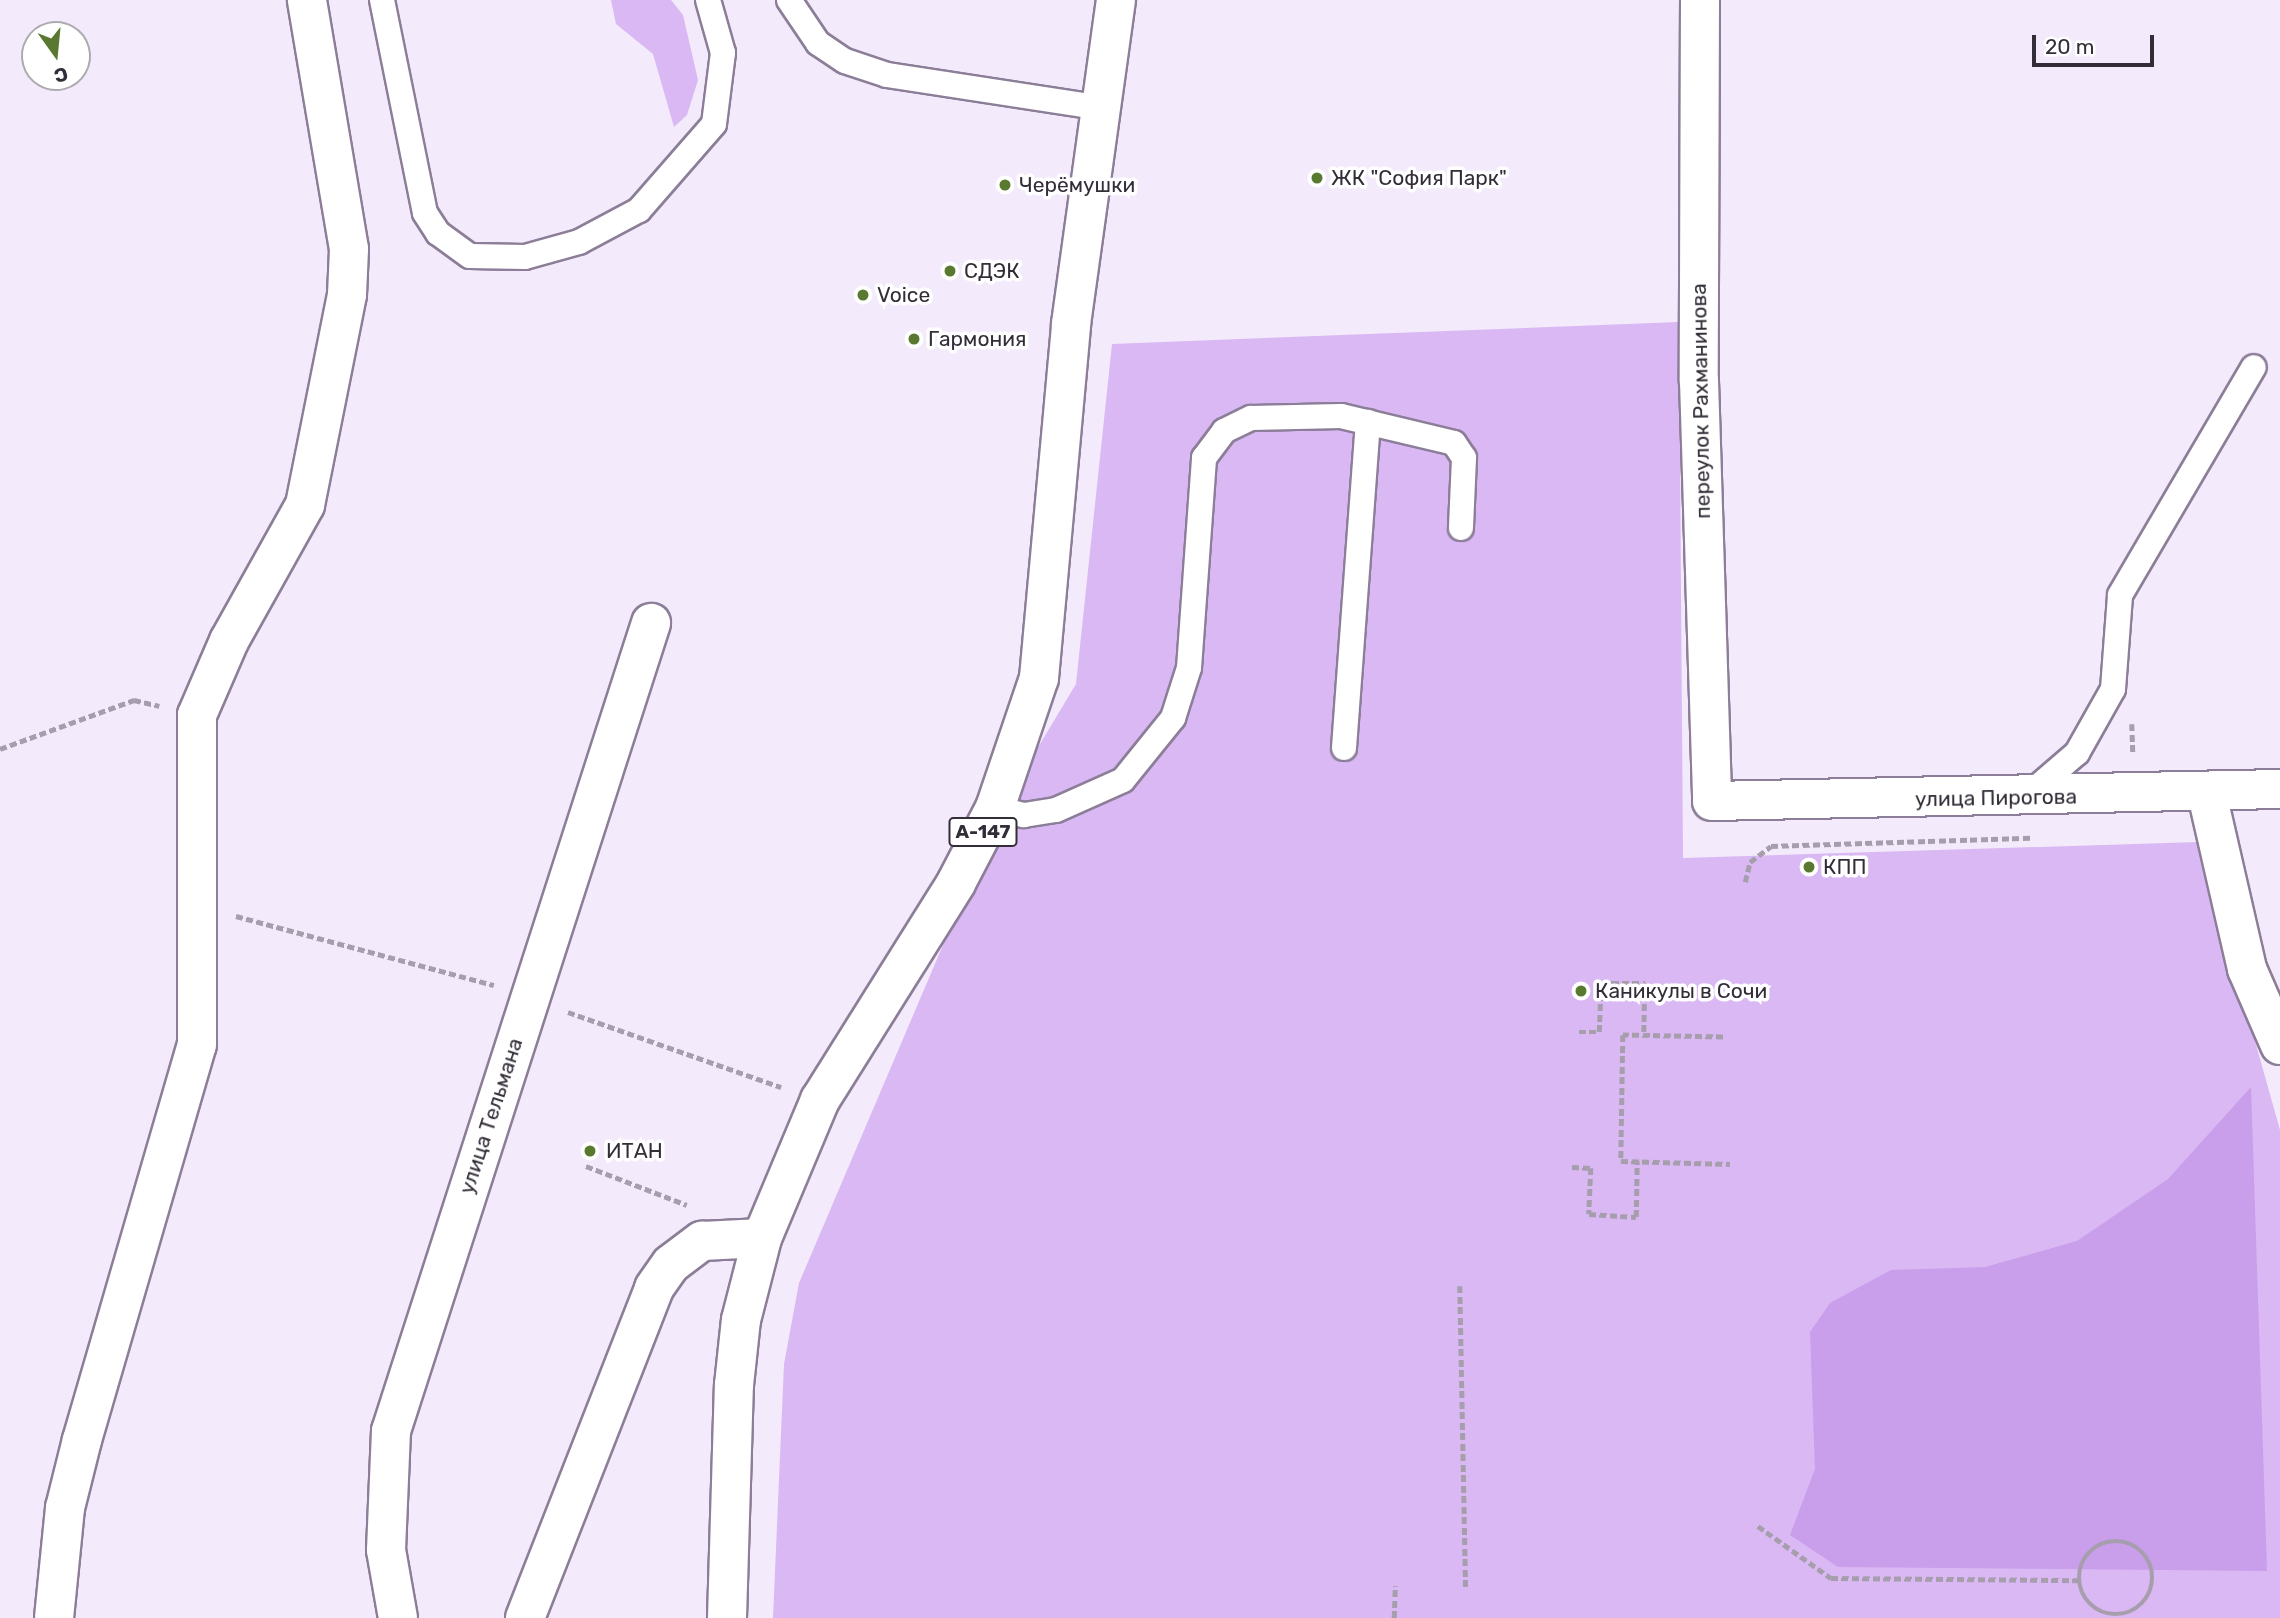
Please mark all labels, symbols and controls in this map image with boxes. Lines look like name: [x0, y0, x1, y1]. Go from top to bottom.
north arrow: [21, 21, 91, 91]
scale bar: [2035, 21, 2158, 65]
text: 20 m: [2045, 34, 2094, 59]
text: С: [52, 62, 70, 88]
place label: ЖК "София Парк": [1331, 165, 1507, 191]
marker: ЖК "София Парк": [1309, 170, 1325, 186]
place label: Черёмушки: [1019, 172, 1135, 198]
marker: Черёмушки: [997, 177, 1013, 193]
place label: СДЭК: [964, 258, 1020, 284]
marker: СДЭК: [942, 263, 958, 279]
place label: Voice: [877, 282, 930, 308]
street label: переулок Рахманинова: [1686, 283, 1716, 519]
marker: Voice: [855, 287, 871, 303]
place label: Гармония: [928, 326, 1026, 352]
marker: Гармония: [906, 331, 922, 347]
street label: улица Пирогова: [1915, 784, 2077, 812]
road number: А-147: [948, 817, 1018, 848]
place label: КПП: [1823, 854, 1866, 880]
marker: КПП: [1801, 859, 1817, 875]
place label: Каникулы в Сочи: [1595, 978, 1767, 1004]
marker: Каникулы в Сочи: [1573, 983, 1589, 999]
street label: улица Тельмана: [454, 1035, 528, 1197]
place label: ИТАН: [606, 1138, 663, 1164]
marker: ИТАН: [580, 1141, 600, 1161]

